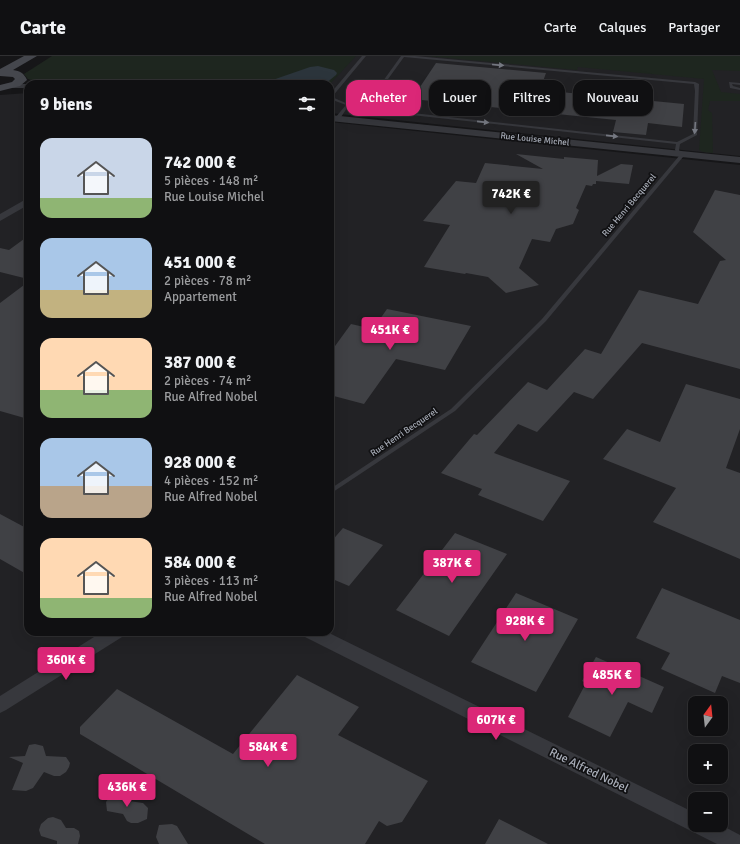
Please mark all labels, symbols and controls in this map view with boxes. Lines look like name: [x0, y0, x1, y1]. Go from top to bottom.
text: Carte: [20, 16, 66, 40]
text: Carte: [544, 19, 577, 36]
text: Calques: [599, 19, 646, 36]
text: Partager: [668, 19, 720, 36]
one-way arrow: [492, 61, 504, 68]
chip: Acheter: [346, 80, 421, 116]
chip: Louer: [429, 80, 491, 116]
chip: Filtres: [499, 80, 565, 116]
chip: Nouveau: [573, 80, 653, 116]
icon: filters: [296, 93, 318, 115]
text: 9 biens: [40, 94, 92, 115]
one-way arrow: [477, 118, 489, 125]
one-way arrow: [692, 122, 699, 134]
street label: Rue Louise Michel: [500, 130, 570, 149]
one-way arrow: [606, 132, 618, 139]
text: 742 000 €: [164, 152, 236, 173]
icon: home: [72, 154, 120, 202]
street label: Rue Henri Becquerel: [600, 171, 659, 239]
text: 5 pièces · 148 m²: [164, 173, 258, 189]
pin: 742K €: [478, 181, 544, 215]
text: 742K €: [491, 186, 531, 202]
text: Rue Louise Michel: [164, 189, 264, 205]
text: 451 000 €: [164, 252, 236, 273]
icon: home: [72, 254, 120, 302]
text: 2 pièces · 78 m²: [164, 273, 251, 289]
text: Appartement: [164, 289, 237, 305]
pin: 451K €: [357, 317, 423, 351]
text: 451K €: [370, 322, 410, 338]
text: 387 000 €: [164, 352, 236, 373]
icon: home: [72, 354, 120, 402]
text: 2 pièces · 74 m²: [164, 373, 251, 389]
text: Rue Alfred Nobel: [164, 389, 258, 405]
street label: Rue Henri Becquerel: [369, 406, 440, 459]
text: 928 000 €: [164, 452, 236, 473]
icon: home: [72, 454, 120, 502]
text: 4 pièces · 152 m²: [164, 473, 258, 489]
text: Rue Alfred Nobel: [164, 489, 258, 505]
pin: 387K €: [419, 550, 485, 584]
text: 584 000 €: [164, 552, 236, 573]
icon: home: [72, 554, 120, 602]
text: 387K €: [432, 555, 472, 571]
text: 3 pièces · 113 m²: [164, 573, 258, 589]
text: Rue Alfred Nobel: [164, 589, 258, 605]
pin: 928K €: [492, 608, 558, 642]
text: 928K €: [505, 613, 545, 629]
pin: 360K €: [33, 647, 99, 681]
text: 360K €: [46, 652, 86, 668]
pin: 485K €: [579, 662, 645, 696]
text: 485K €: [592, 667, 632, 683]
north arrow: [688, 696, 728, 736]
map controls: [688, 696, 728, 832]
pin: 607K €: [463, 707, 529, 741]
text: 607K €: [476, 712, 516, 728]
pin: 584K €: [235, 734, 301, 768]
text: 584K €: [248, 739, 288, 755]
button: +: [688, 744, 728, 784]
street label: Rue Alfred Nobel: [547, 745, 631, 796]
pin: 436K €: [94, 774, 160, 808]
text: 436K €: [107, 779, 147, 795]
button: −: [688, 792, 728, 832]

